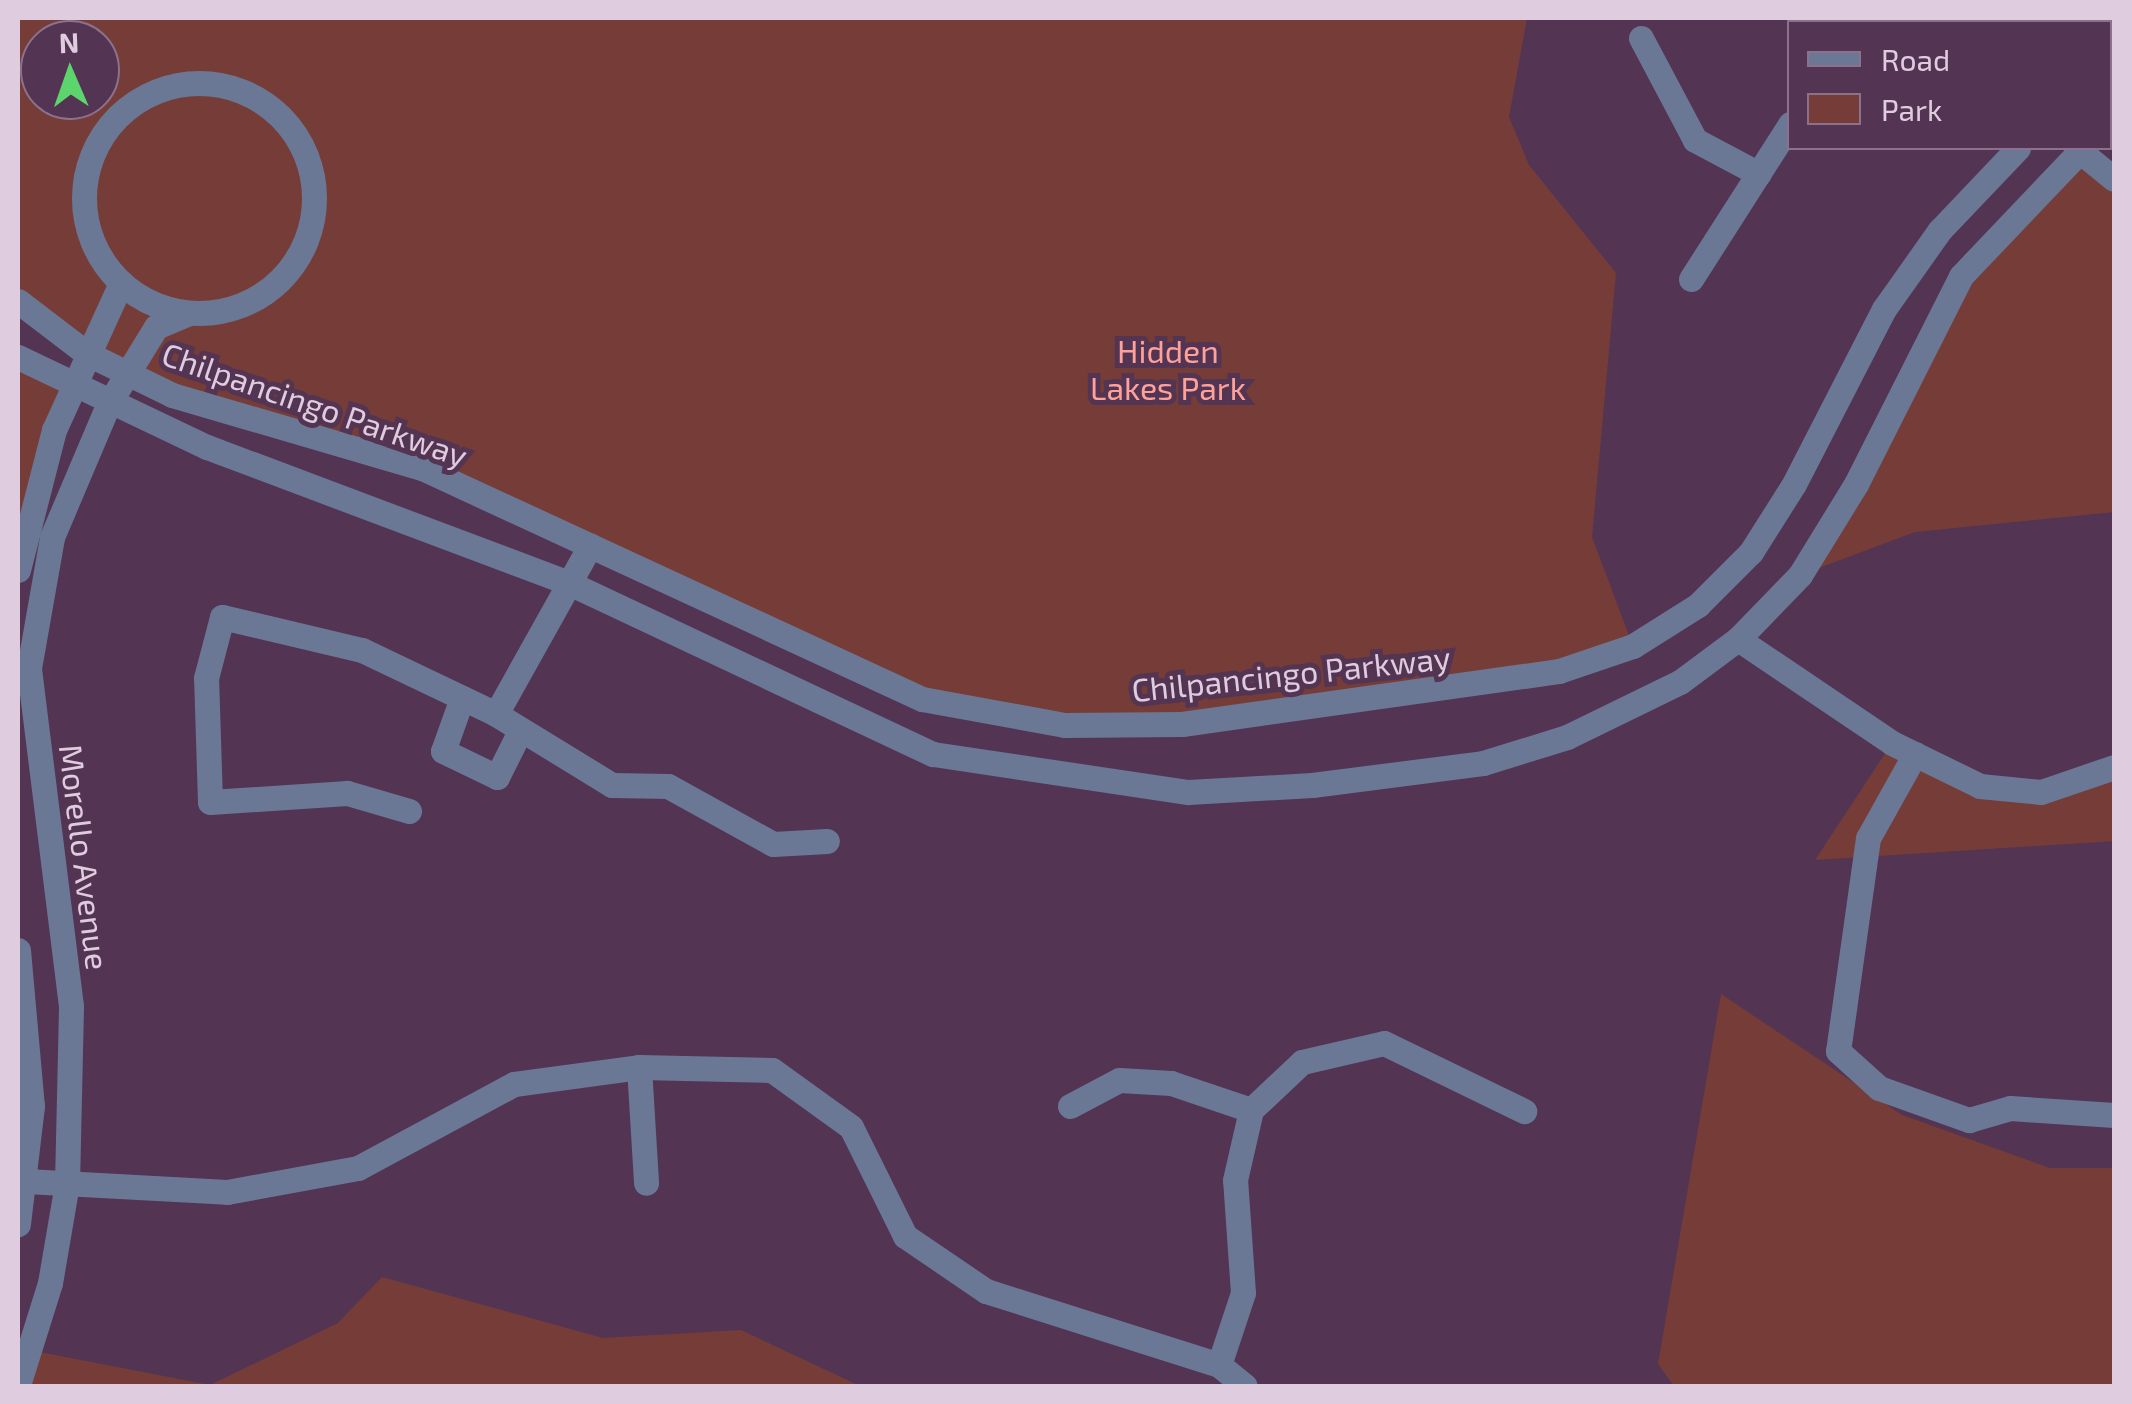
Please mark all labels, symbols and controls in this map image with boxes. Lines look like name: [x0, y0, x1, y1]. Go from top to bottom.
north arrow: [20, 20, 120, 120]
legend: [1787, 20, 2112, 150]
text: N: [58, 25, 80, 59]
text: Road: [1881, 41, 1950, 77]
text: Park: [1881, 91, 1942, 127]
park label: Hidden Lakes Park: [1090, 332, 1246, 407]
street label: Chilpancingo Parkway: [157, 334, 473, 474]
street label: Chilpancingo Parkway: [1130, 637, 1452, 709]
street label: Morello Avenue: [52, 742, 118, 972]

